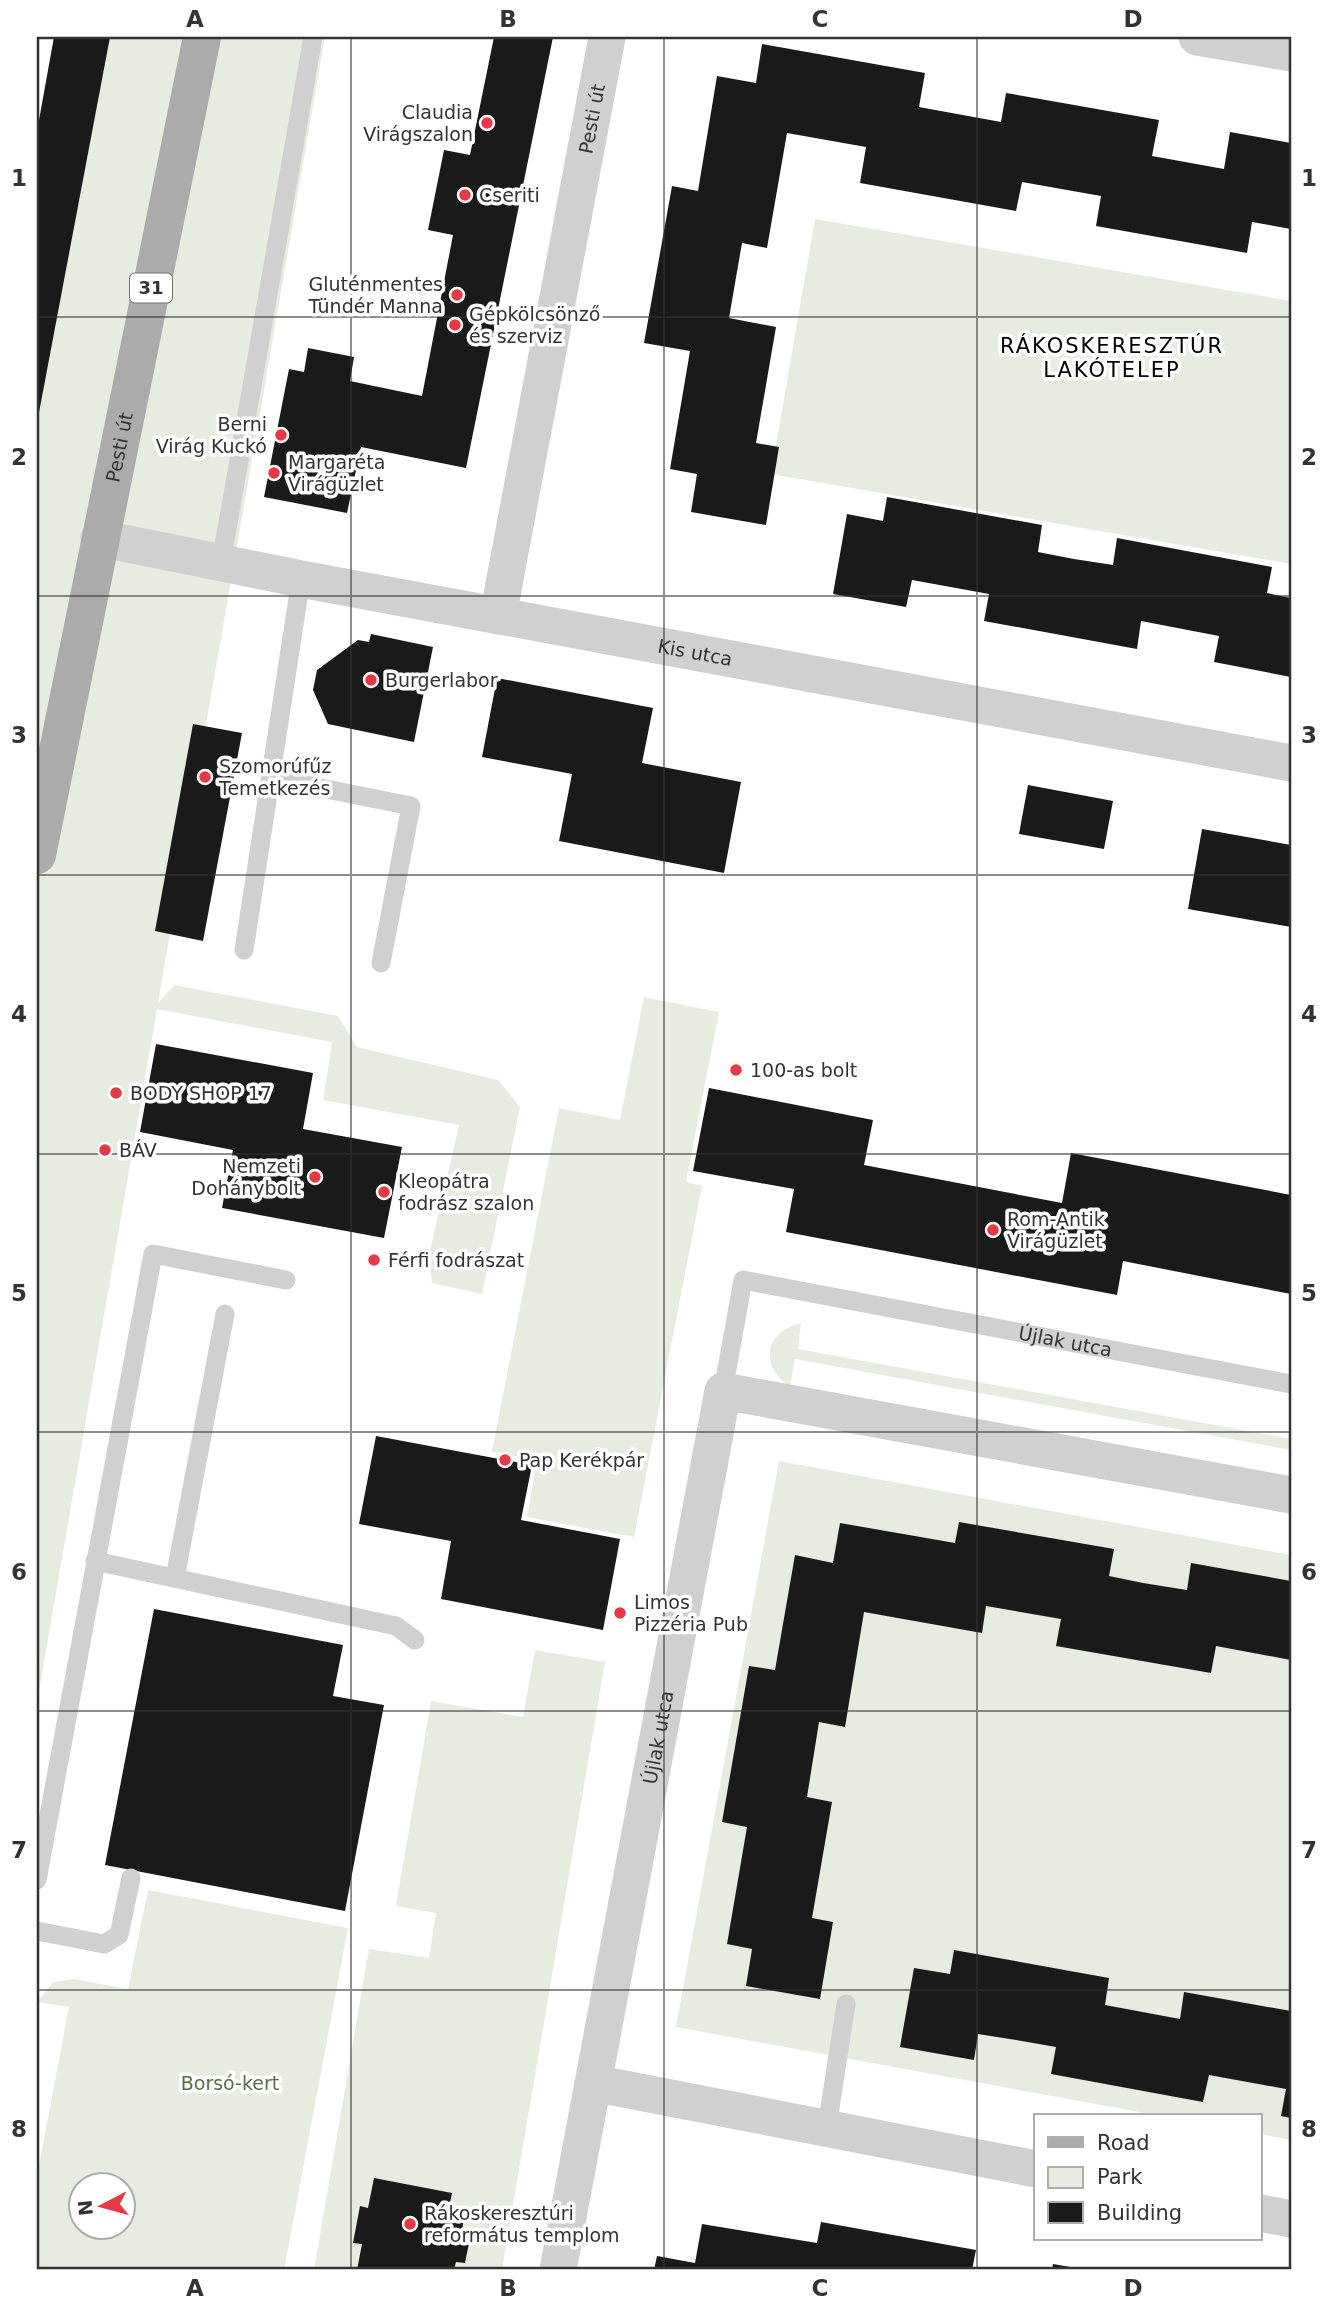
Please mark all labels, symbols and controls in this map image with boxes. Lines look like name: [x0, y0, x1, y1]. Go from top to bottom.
text: A: [186, 6, 204, 32]
text: B: [499, 6, 517, 32]
text: C: [812, 6, 828, 32]
text: D: [1123, 6, 1143, 32]
street label: Pesti út: [574, 82, 609, 155]
place label: Claudia Virágszalon: [363, 101, 473, 145]
marker: Claudia Virágszalon: [479, 115, 495, 131]
text: 1: [11, 165, 27, 191]
text: 1: [1301, 165, 1317, 191]
place label: Cseriti: [479, 184, 540, 206]
marker: Cseriti: [457, 187, 473, 203]
place label: Gluténmentes Tündér Manna: [308, 273, 443, 317]
road number: 31: [130, 274, 172, 302]
marker: Gluténmentes Tündér Manna: [449, 287, 465, 303]
place label: Gépkölcsönző és szerviz: [469, 303, 600, 347]
marker: Gépkölcsönző és szerviz: [447, 317, 463, 333]
district label: RÁKOSKERESZTÚR LAKÓTELEP: [1000, 333, 1224, 382]
street label: Pesti út: [101, 410, 137, 484]
place label: Berni Virág Kuckó: [156, 413, 267, 457]
marker: Berni Virág Kuckó: [273, 427, 289, 443]
text: 2: [11, 444, 27, 470]
text: 2: [1301, 444, 1317, 470]
place label: Margaréta Virágüzlet: [288, 451, 385, 495]
marker: Margaréta Virágüzlet: [266, 465, 282, 481]
street label: Kis utca: [656, 635, 734, 670]
place label: Burgerlabor: [385, 669, 498, 691]
marker: Burgerlabor: [363, 672, 379, 688]
text: 3: [11, 722, 27, 748]
text: 3: [1301, 722, 1317, 748]
place label: Szomorúfűz Temetkezés: [218, 755, 331, 799]
marker: Szomorúfűz Temetkezés: [197, 769, 213, 785]
text: 4: [11, 1001, 27, 1027]
text: 4: [1301, 1001, 1317, 1027]
place label: 100-as bolt: [750, 1059, 857, 1081]
marker: 100-as bolt: [728, 1062, 744, 1078]
place label: BODY SHOP 17: [130, 1082, 272, 1104]
marker: BODY SHOP 17: [108, 1085, 124, 1101]
place label: BÁV: [119, 1139, 157, 1161]
marker: BÁV: [97, 1142, 113, 1158]
place label: Nemzeti Dohánybolt: [191, 1155, 301, 1199]
marker: Nemzeti Dohánybolt: [307, 1169, 323, 1185]
place label: Kleopátra fodrász szalon: [398, 1170, 534, 1214]
marker: Kleopátra fodrász szalon: [376, 1184, 392, 1200]
place label: Rom-Antik Virágüzlet: [1007, 1208, 1105, 1252]
marker: Rom-Antik Virágüzlet: [985, 1222, 1001, 1238]
place label: Férfi fodrászat: [388, 1249, 524, 1271]
marker: Férfi fodrászat: [366, 1252, 382, 1268]
text: 5: [11, 1280, 27, 1306]
text: 5: [1301, 1280, 1317, 1306]
street label: Újlak utca: [1017, 1321, 1114, 1361]
place label: Pap Kerékpár: [519, 1449, 644, 1471]
marker: Pap Kerékpár: [497, 1452, 513, 1468]
text: 6: [11, 1559, 27, 1585]
text: 6: [1301, 1559, 1317, 1585]
place label: Limos Pizzéria Pub: [634, 1591, 748, 1635]
marker: Limos Pizzéria Pub: [612, 1605, 628, 1621]
street label: Újlak utca: [637, 1689, 678, 1786]
text: 7: [11, 1837, 27, 1863]
text: 7: [1301, 1837, 1317, 1863]
park label: Borsó-kert: [181, 2072, 279, 2094]
legend: [1034, 2114, 1262, 2240]
text: 8: [11, 2116, 27, 2142]
text: 8: [1301, 2116, 1317, 2142]
text: Road: [1097, 2131, 1150, 2155]
text: Park: [1097, 2165, 1143, 2189]
north arrow: [66, 2170, 136, 2240]
text: N: [73, 2199, 97, 2217]
text: Building: [1097, 2201, 1182, 2225]
place label: Rákoskeresztúri református templom: [424, 2202, 620, 2246]
marker: Rákoskeresztúri református templom: [402, 2216, 418, 2232]
text: A: [186, 2275, 204, 2301]
text: B: [499, 2275, 517, 2301]
text: C: [812, 2275, 828, 2301]
text: D: [1123, 2275, 1143, 2301]

